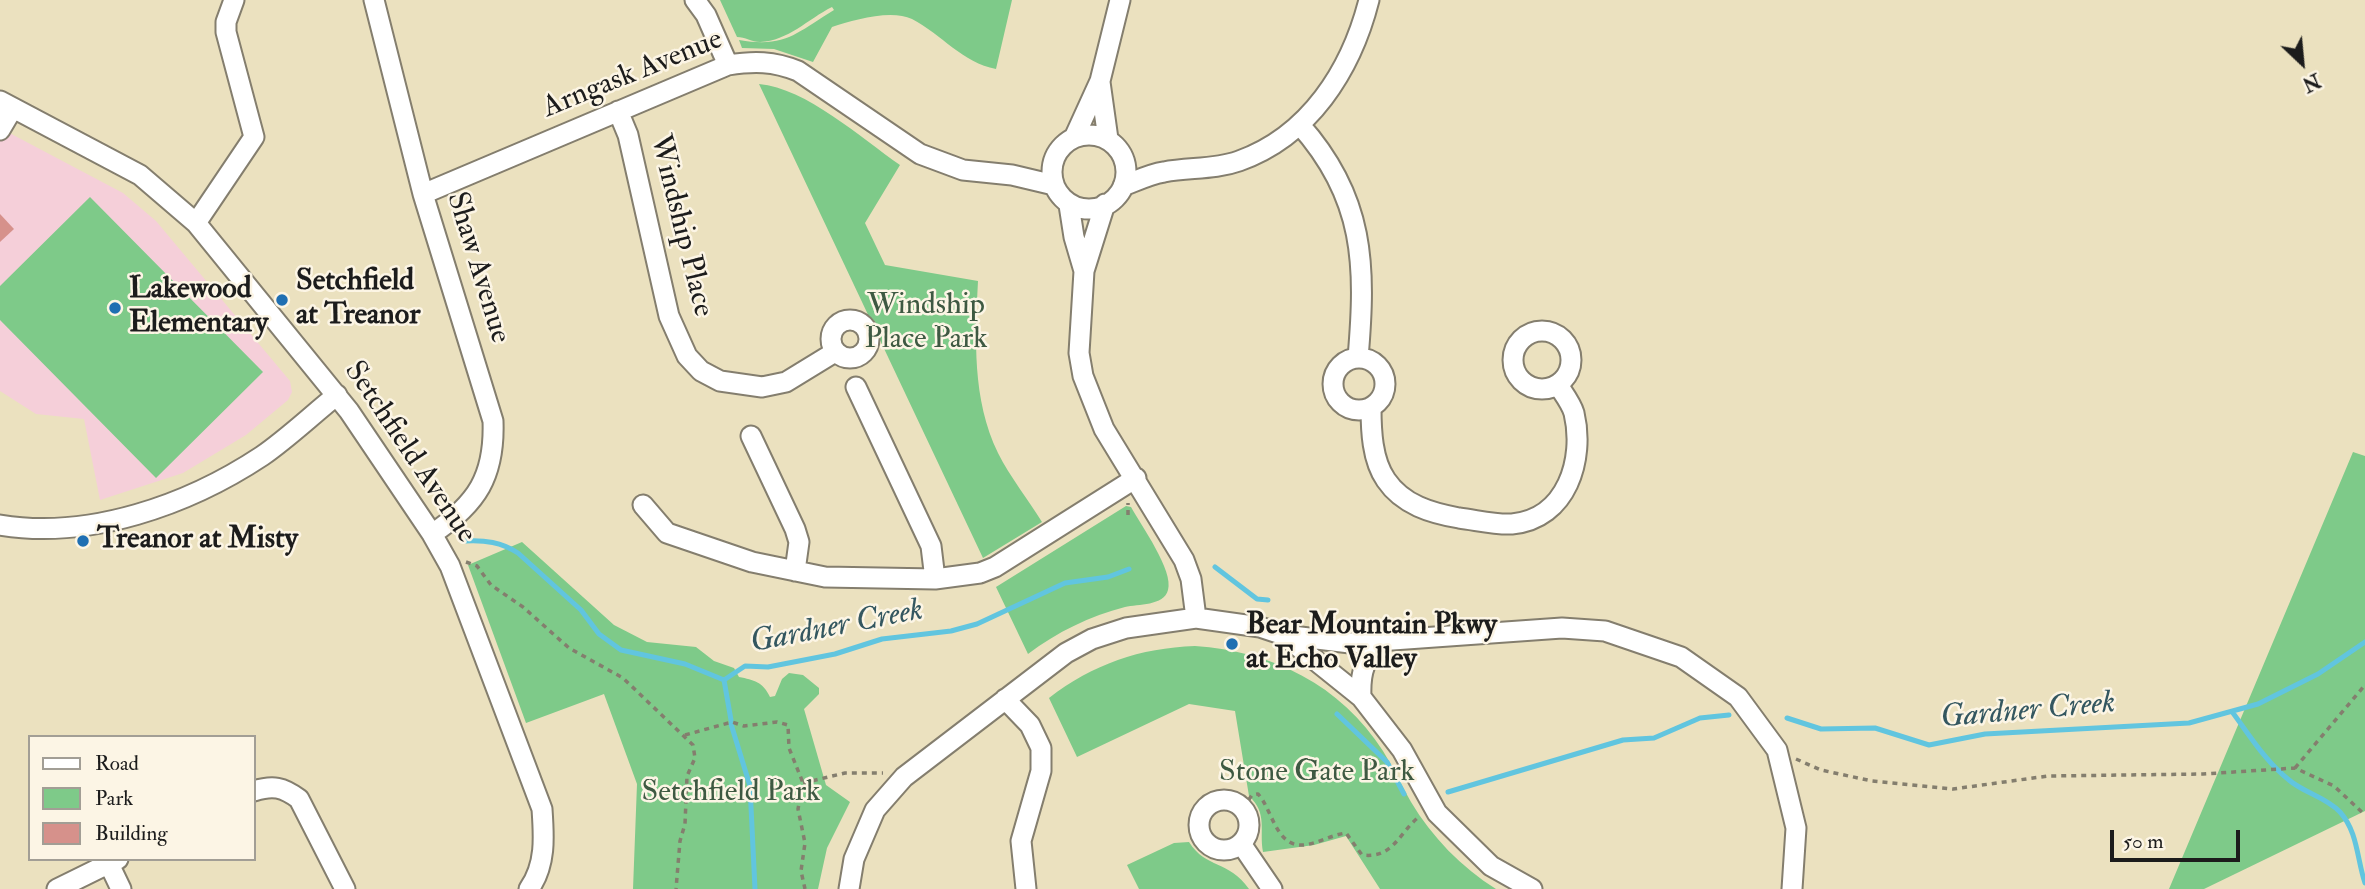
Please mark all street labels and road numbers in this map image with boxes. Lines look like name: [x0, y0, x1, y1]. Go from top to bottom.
street label: Arngask Avenue: [538, 23, 728, 127]
street label: Windship Place: [640, 131, 720, 321]
street label: Shaw Avenue: [437, 188, 517, 348]
street label: Setchfield Avenue: [335, 355, 483, 551]

